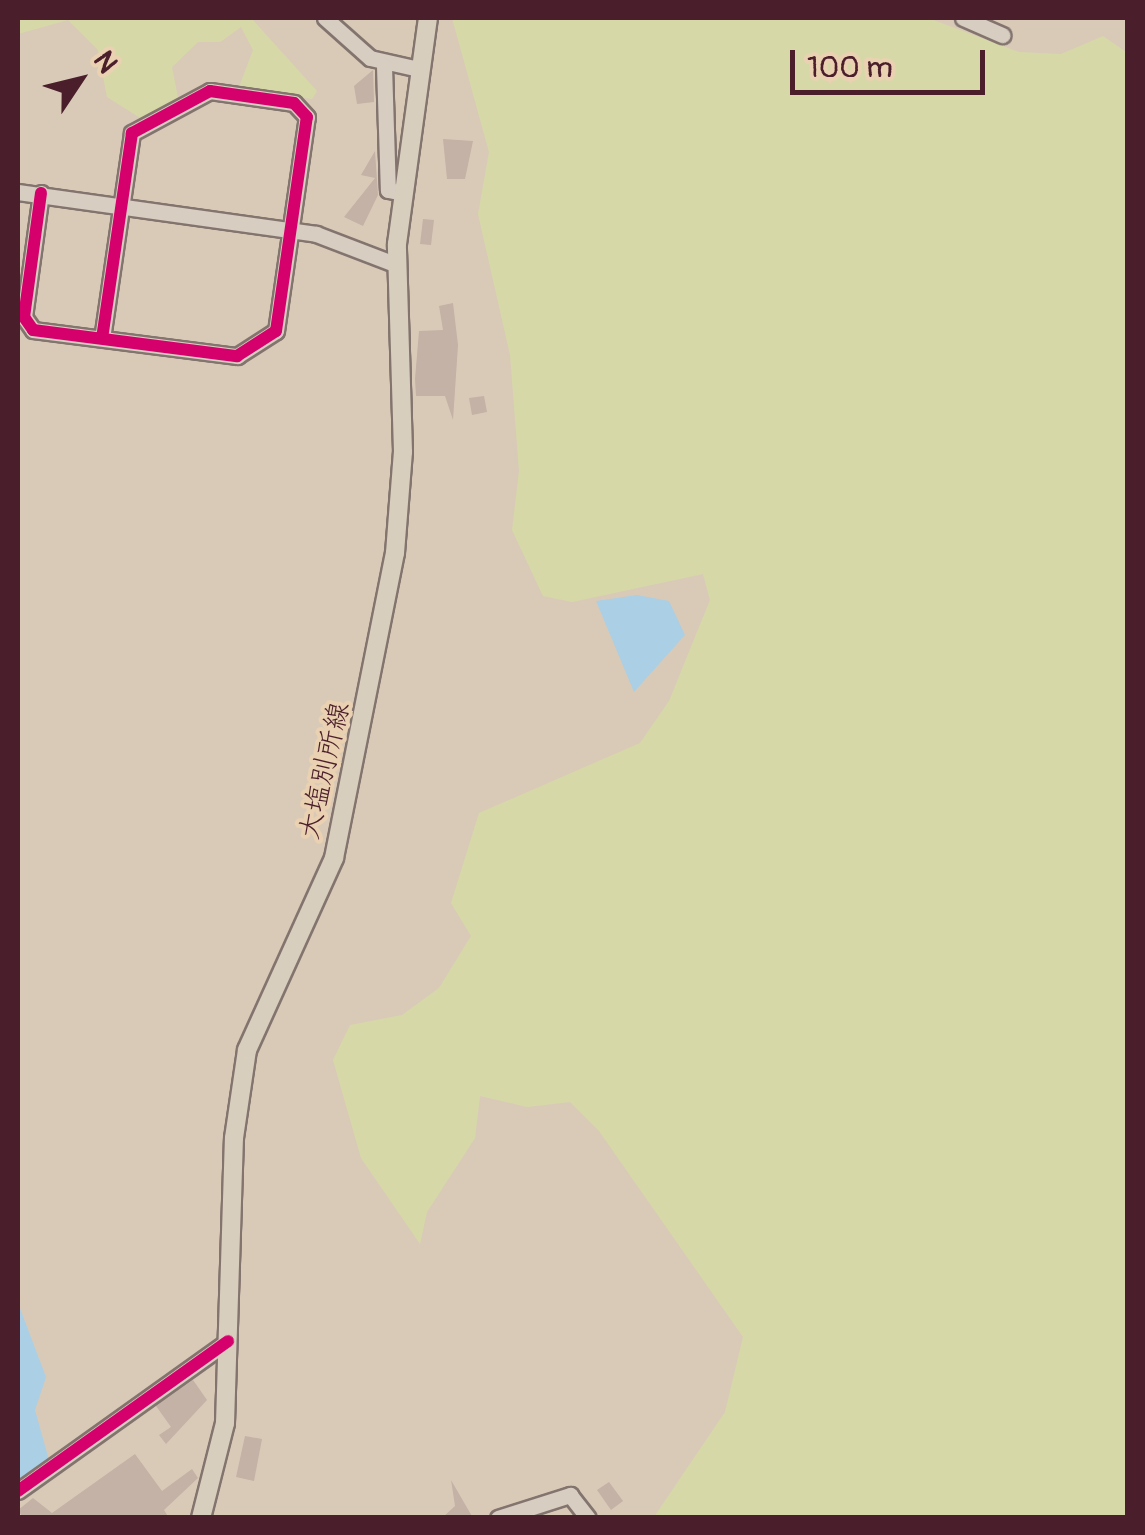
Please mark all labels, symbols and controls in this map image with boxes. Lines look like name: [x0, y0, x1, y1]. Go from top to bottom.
north arrow: [30, 30, 130, 130]
scale bar: [795, 30, 990, 92]
text: N: [85, 45, 125, 80]
text: 100 m: [807, 49, 893, 86]
street label: 大塩別所線: [293, 699, 357, 843]

